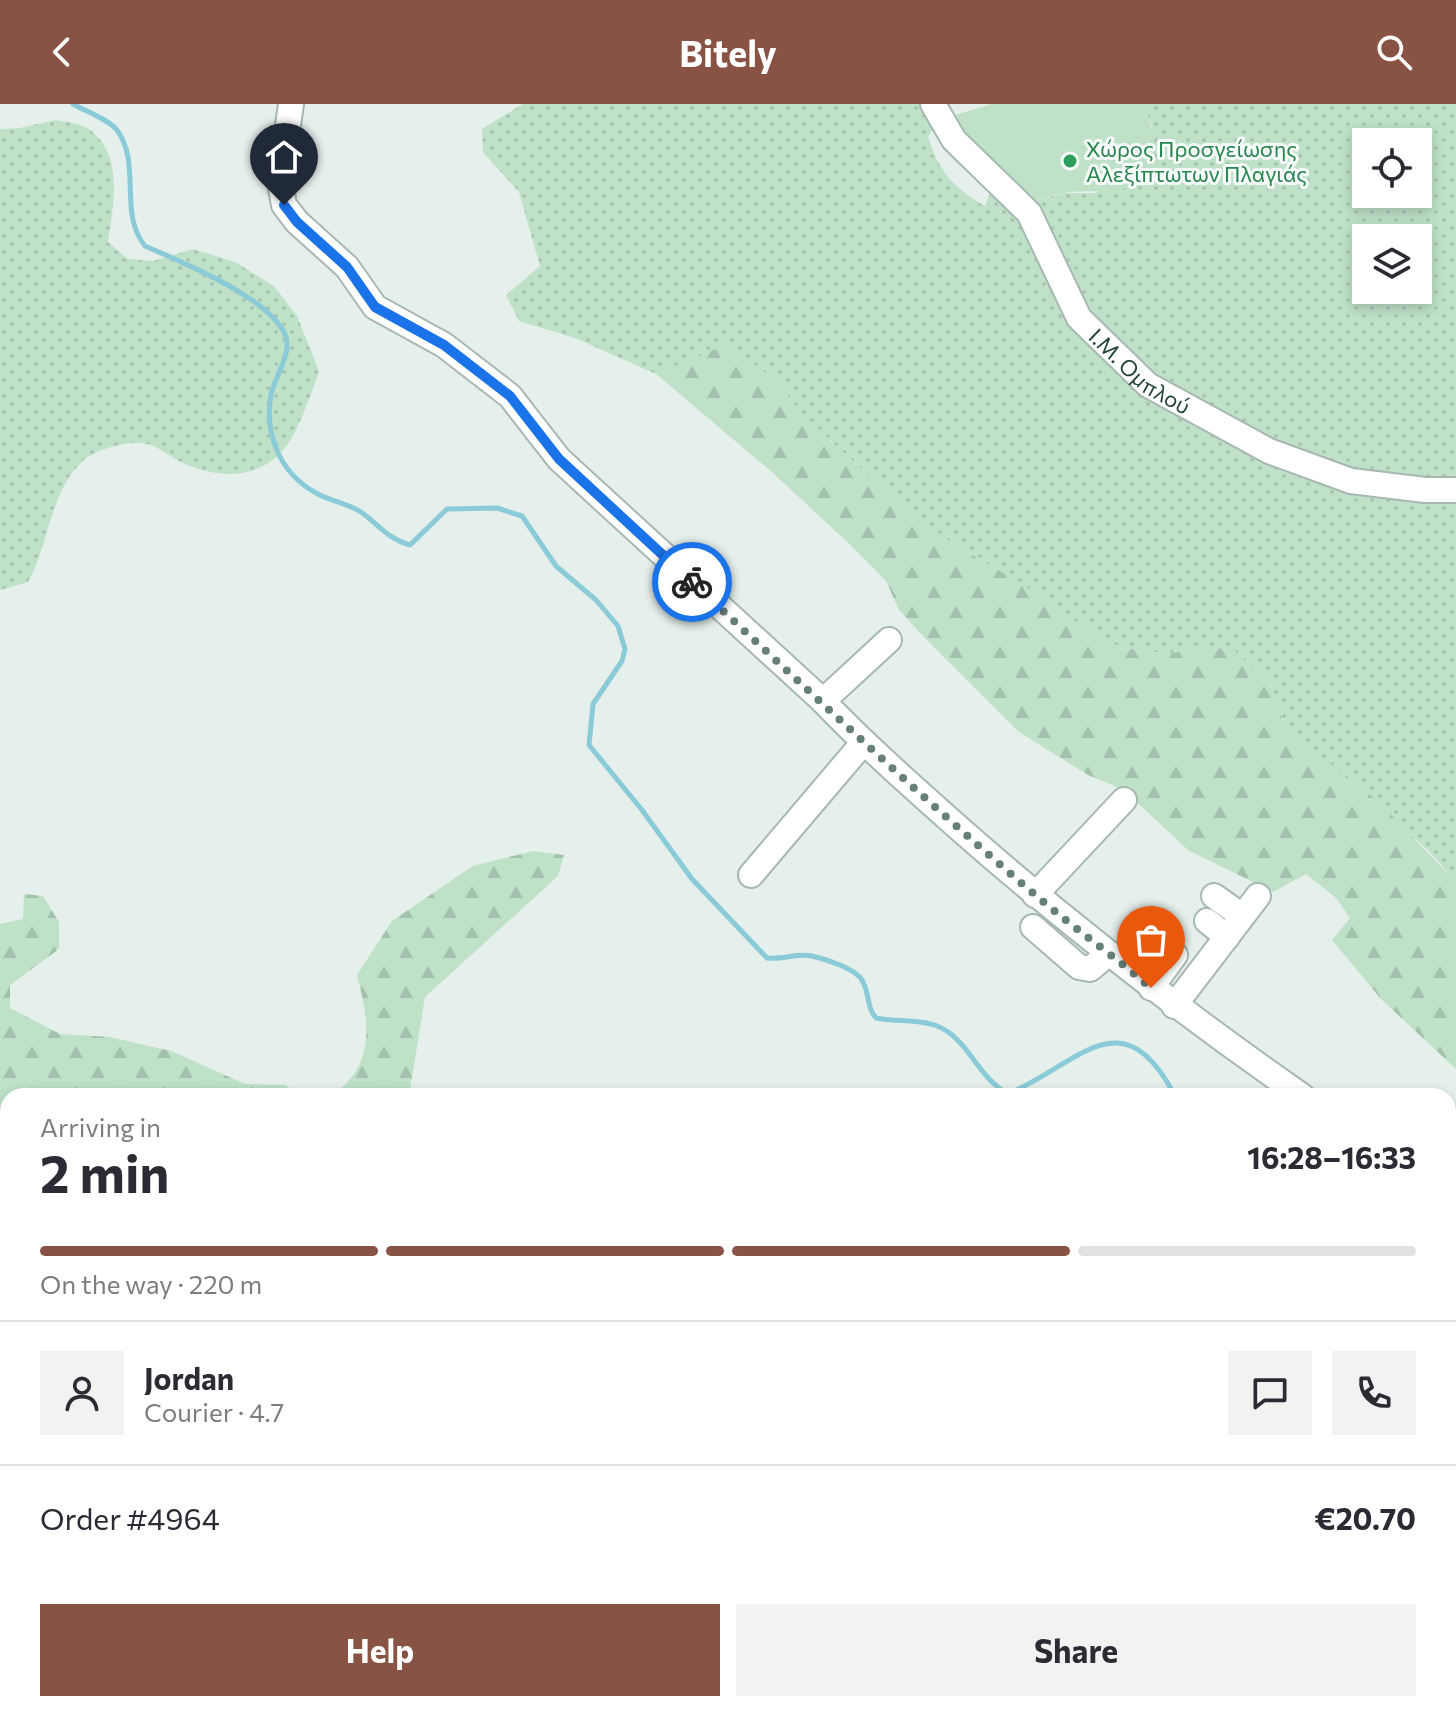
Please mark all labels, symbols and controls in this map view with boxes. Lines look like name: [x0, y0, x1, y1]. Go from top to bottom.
icon: back: [40, 30, 84, 74]
text: Bitely: [679, 30, 777, 74]
icon: search: [1372, 30, 1416, 74]
pin: [250, 123, 318, 205]
map controls: [1352, 128, 1432, 304]
button: locate: [1352, 128, 1432, 208]
icon: home: [262, 135, 306, 179]
place label: Χώρος Προσγείωσης Αλεξίπτωτων Πλαγιάς: [1086, 135, 1307, 187]
marker: Χώρος Προσγείωσης Αλεξίπτωτων Πλαγιάς: [1061, 152, 1079, 170]
button: layers: [1352, 224, 1432, 304]
street label: Ι.Μ. Ομπλού: [1084, 322, 1195, 419]
courier: [652, 542, 732, 622]
icon: bike: [670, 560, 714, 604]
pin: [1117, 906, 1185, 988]
icon: bag: [1129, 918, 1173, 962]
text: Arriving in: [40, 1111, 161, 1142]
text: 16:28–16:33: [1247, 1138, 1416, 1175]
text: 2 min: [40, 1140, 169, 1204]
text: On the way · 220 m: [40, 1268, 262, 1299]
button: person: [40, 1351, 124, 1435]
button: chat: [1228, 1351, 1312, 1435]
button: phone: [1332, 1351, 1416, 1435]
text: Jordan: [144, 1359, 234, 1396]
text: Courier · 4.7: [144, 1396, 284, 1427]
text: Order #4964: [40, 1499, 220, 1536]
text: €20.70: [1315, 1499, 1416, 1536]
button: Help: [40, 1604, 720, 1696]
button: Share: [736, 1604, 1416, 1696]

